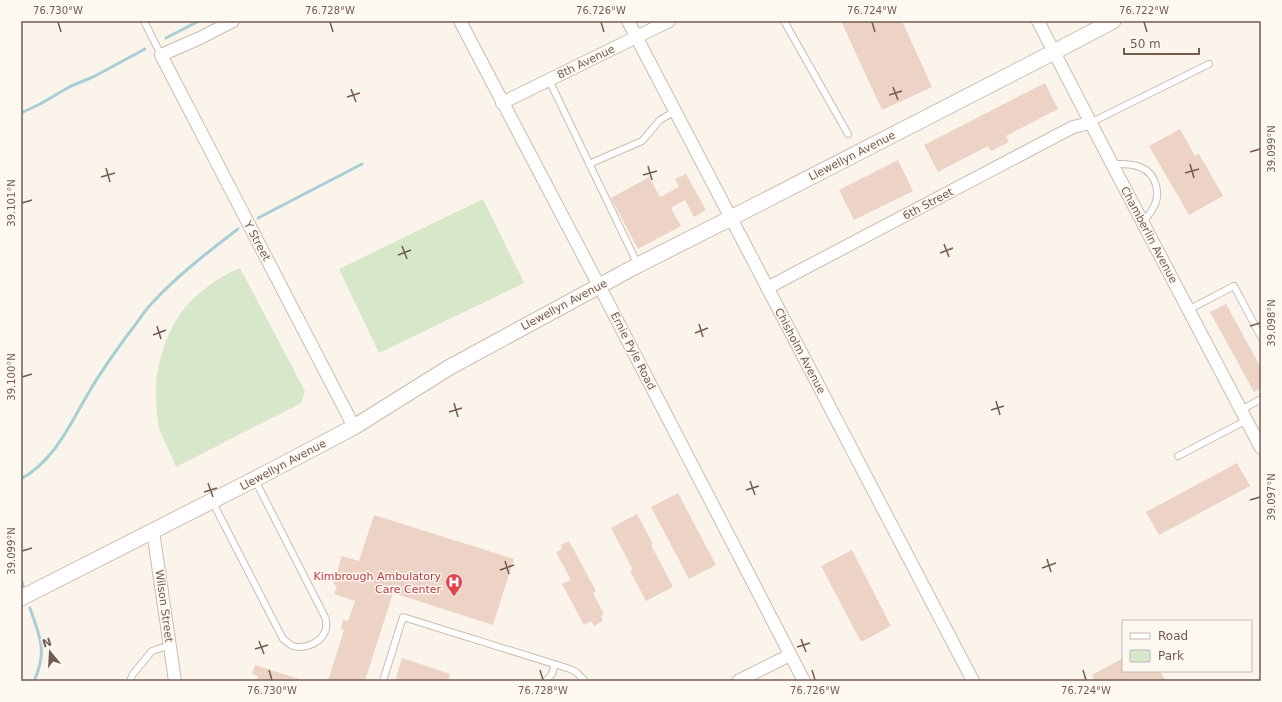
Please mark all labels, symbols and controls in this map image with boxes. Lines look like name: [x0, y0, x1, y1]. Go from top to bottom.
text: 76.730°W: [33, 5, 83, 16]
text: 76.728°W: [305, 5, 355, 16]
text: 76.726°W: [576, 5, 626, 16]
text: 76.724°W: [847, 5, 897, 16]
text: 76.722°W: [1119, 5, 1169, 16]
scale bar: [1124, 30, 1199, 56]
text: 50 m: [1130, 37, 1161, 51]
street label: 8th Avenue: [555, 42, 617, 82]
text: 39.099°N: [1266, 125, 1277, 173]
street label: Llewellyn Avenue: [806, 128, 898, 184]
text: 39.101°N: [6, 179, 17, 227]
street label: Chamberlin Avenue: [1118, 184, 1180, 286]
street label: 6th Street: [901, 185, 956, 223]
street label: Y Street: [241, 218, 273, 264]
street label: Llewellyn Avenue: [519, 277, 609, 333]
text: 39.098°N: [1266, 299, 1277, 347]
street label: Chisholm Avenue: [772, 306, 828, 396]
street label: Ernie Pyle Road: [608, 310, 658, 392]
text: 39.100°N: [6, 353, 17, 401]
street label: Llewellyn Avenue: [238, 437, 328, 493]
text: 39.097°N: [1266, 473, 1277, 521]
text: 39.099°N: [6, 527, 17, 575]
street label: Wilson Street: [152, 569, 176, 644]
place label: Kimbrough Ambulatory Care Center: [314, 570, 441, 596]
hospital icon: Kimbrough Ambulatory Care Center: [444, 572, 464, 597]
legend: [1122, 620, 1252, 672]
text: Road: [1158, 629, 1188, 643]
north arrow: [30, 632, 70, 672]
text: N: [41, 635, 53, 651]
text: Park: [1158, 649, 1184, 663]
text: 76.730°W: [247, 685, 297, 696]
text: 76.728°W: [518, 685, 568, 696]
text: 76.726°W: [790, 685, 840, 696]
text: 76.724°W: [1061, 685, 1111, 696]

